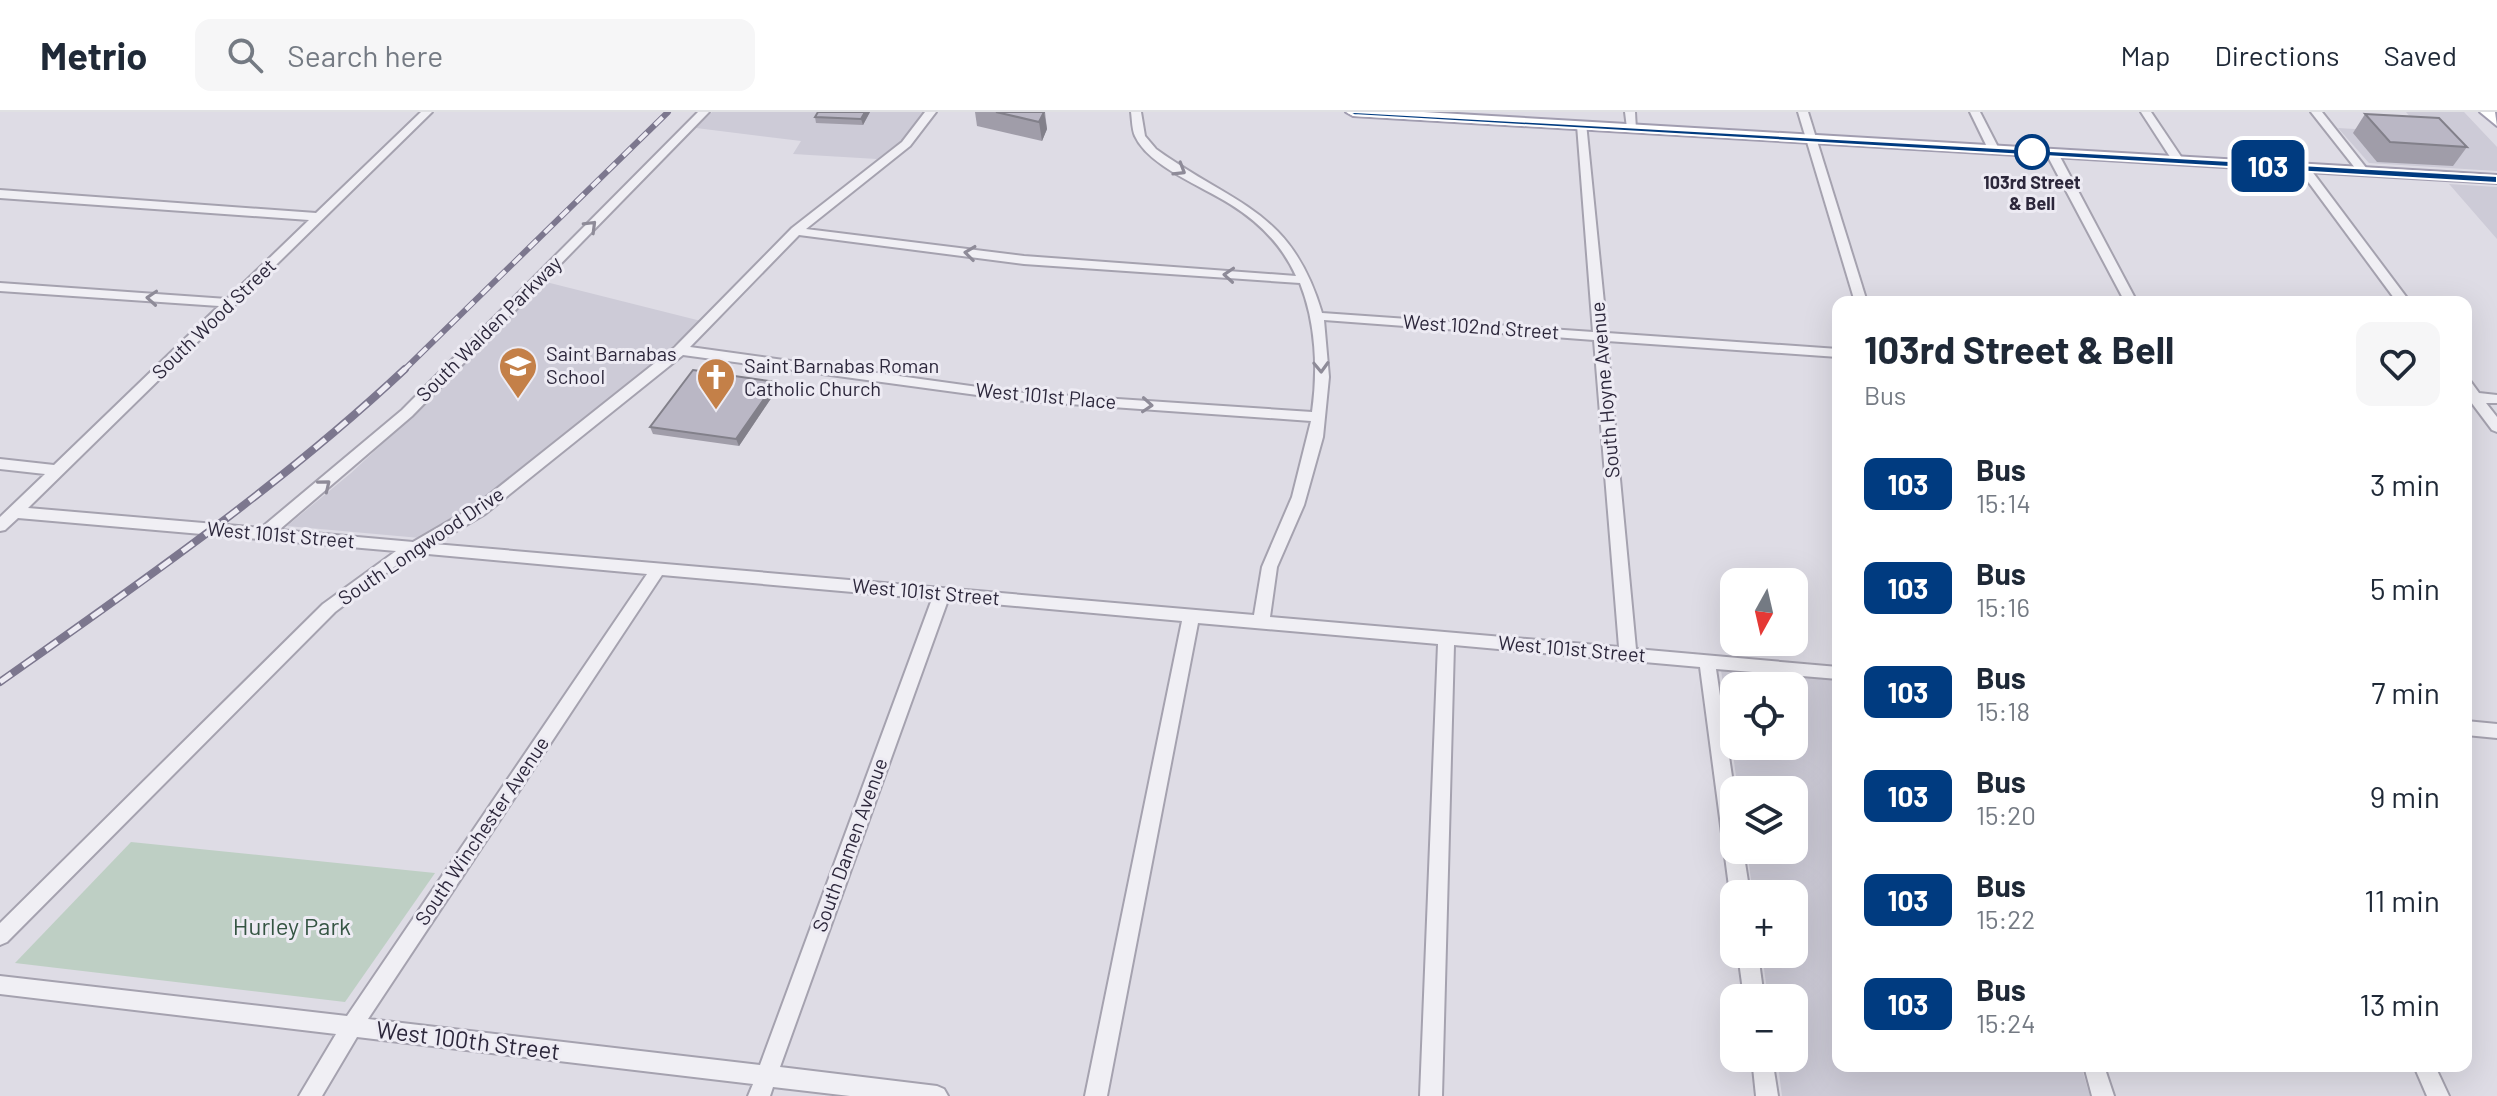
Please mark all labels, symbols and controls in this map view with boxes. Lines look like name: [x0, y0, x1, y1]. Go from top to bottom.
search box: [195, 19, 755, 91]
text: Metrio: [40, 32, 147, 78]
icon: search: [223, 33, 267, 77]
text: Search here: [287, 37, 443, 73]
text: Map: [2121, 38, 2170, 72]
text: Directions: [2214, 38, 2340, 72]
text: Saved: [2384, 38, 2457, 72]
marker: 103rd Street & Bell: [2015, 135, 2049, 169]
line badge: 103: [2222, 140, 2314, 192]
text: 103: [2248, 149, 2289, 183]
one-way arrow: [1171, 161, 1186, 176]
place label: 103rd Street & Bell: [1983, 171, 2081, 214]
one-way arrow: [582, 221, 596, 235]
one-way arrow: [963, 245, 976, 262]
street label: South Walden Parkway: [411, 251, 566, 406]
street label: South Wood Street: [146, 253, 280, 384]
one-way arrow: [1222, 267, 1235, 284]
one-way arrow: [145, 290, 158, 307]
street label: South Hoyne Avenue: [1584, 301, 1624, 479]
street label: West 102nd Street: [1402, 309, 1560, 343]
button: heart: [2356, 322, 2440, 406]
text: 103rd Street & Bell: [1864, 326, 2174, 372]
place label: Saint Barnabas School: [546, 341, 677, 388]
school or university icon: Saint Barnabas School: [497, 345, 539, 400]
place label: Saint Barnabas Roman Catholic Church: [744, 353, 939, 400]
church icon: Saint Barnabas Roman Catholic Church: [695, 356, 737, 411]
one-way arrow: [1312, 361, 1329, 374]
street label: West 101st Place: [975, 377, 1117, 413]
text: Bus: [1864, 379, 1906, 410]
one-way arrow: [1141, 396, 1154, 413]
text: Bus: [1976, 451, 2026, 487]
text: 3 min: [2370, 466, 2440, 502]
text: 103: [1888, 467, 1929, 501]
one-way arrow: [316, 480, 330, 495]
street label: South Longwood Drive: [333, 481, 508, 609]
text: 15:14: [1976, 487, 2031, 518]
street label: West 101st Street: [206, 516, 356, 552]
text: Bus: [1976, 555, 2026, 591]
north arrow: [1720, 568, 1808, 656]
map controls: [1720, 568, 1808, 1072]
text: 5 min: [2370, 570, 2440, 606]
text: 103: [1888, 571, 1929, 605]
street label: West 101st Street: [851, 573, 1001, 609]
text: 15:16: [1976, 591, 2030, 622]
street label: West 101st Street: [1497, 630, 1647, 666]
text: Bus: [1976, 659, 2026, 695]
button: locate: [1720, 672, 1808, 760]
text: 7 min: [2371, 674, 2440, 710]
text: 103: [1888, 675, 1929, 709]
text: 15:18: [1976, 695, 2030, 726]
street label: South Winchester Avenue: [409, 732, 553, 929]
street label: South Damen Avenue: [806, 754, 892, 935]
text: Bus: [1976, 763, 2026, 799]
button: layers: [1720, 776, 1808, 864]
text: 9 min: [2370, 778, 2440, 814]
text: 103: [1888, 779, 1929, 813]
text: 15:20: [1976, 799, 2036, 830]
text: Bus: [1976, 867, 2026, 903]
button: +: [1720, 880, 1808, 968]
text: 11 min: [2364, 882, 2440, 918]
text: 103: [1888, 883, 1929, 917]
text: 15:22: [1976, 903, 2035, 934]
park label: Hurley Park: [233, 911, 351, 940]
text: Bus: [1976, 971, 2026, 1007]
button: −: [1720, 984, 1808, 1072]
text: 13 min: [2359, 986, 2440, 1022]
text: 103: [1888, 987, 1929, 1021]
text: 15:24: [1976, 1007, 2036, 1038]
street label: West 100th Street: [375, 1014, 562, 1065]

